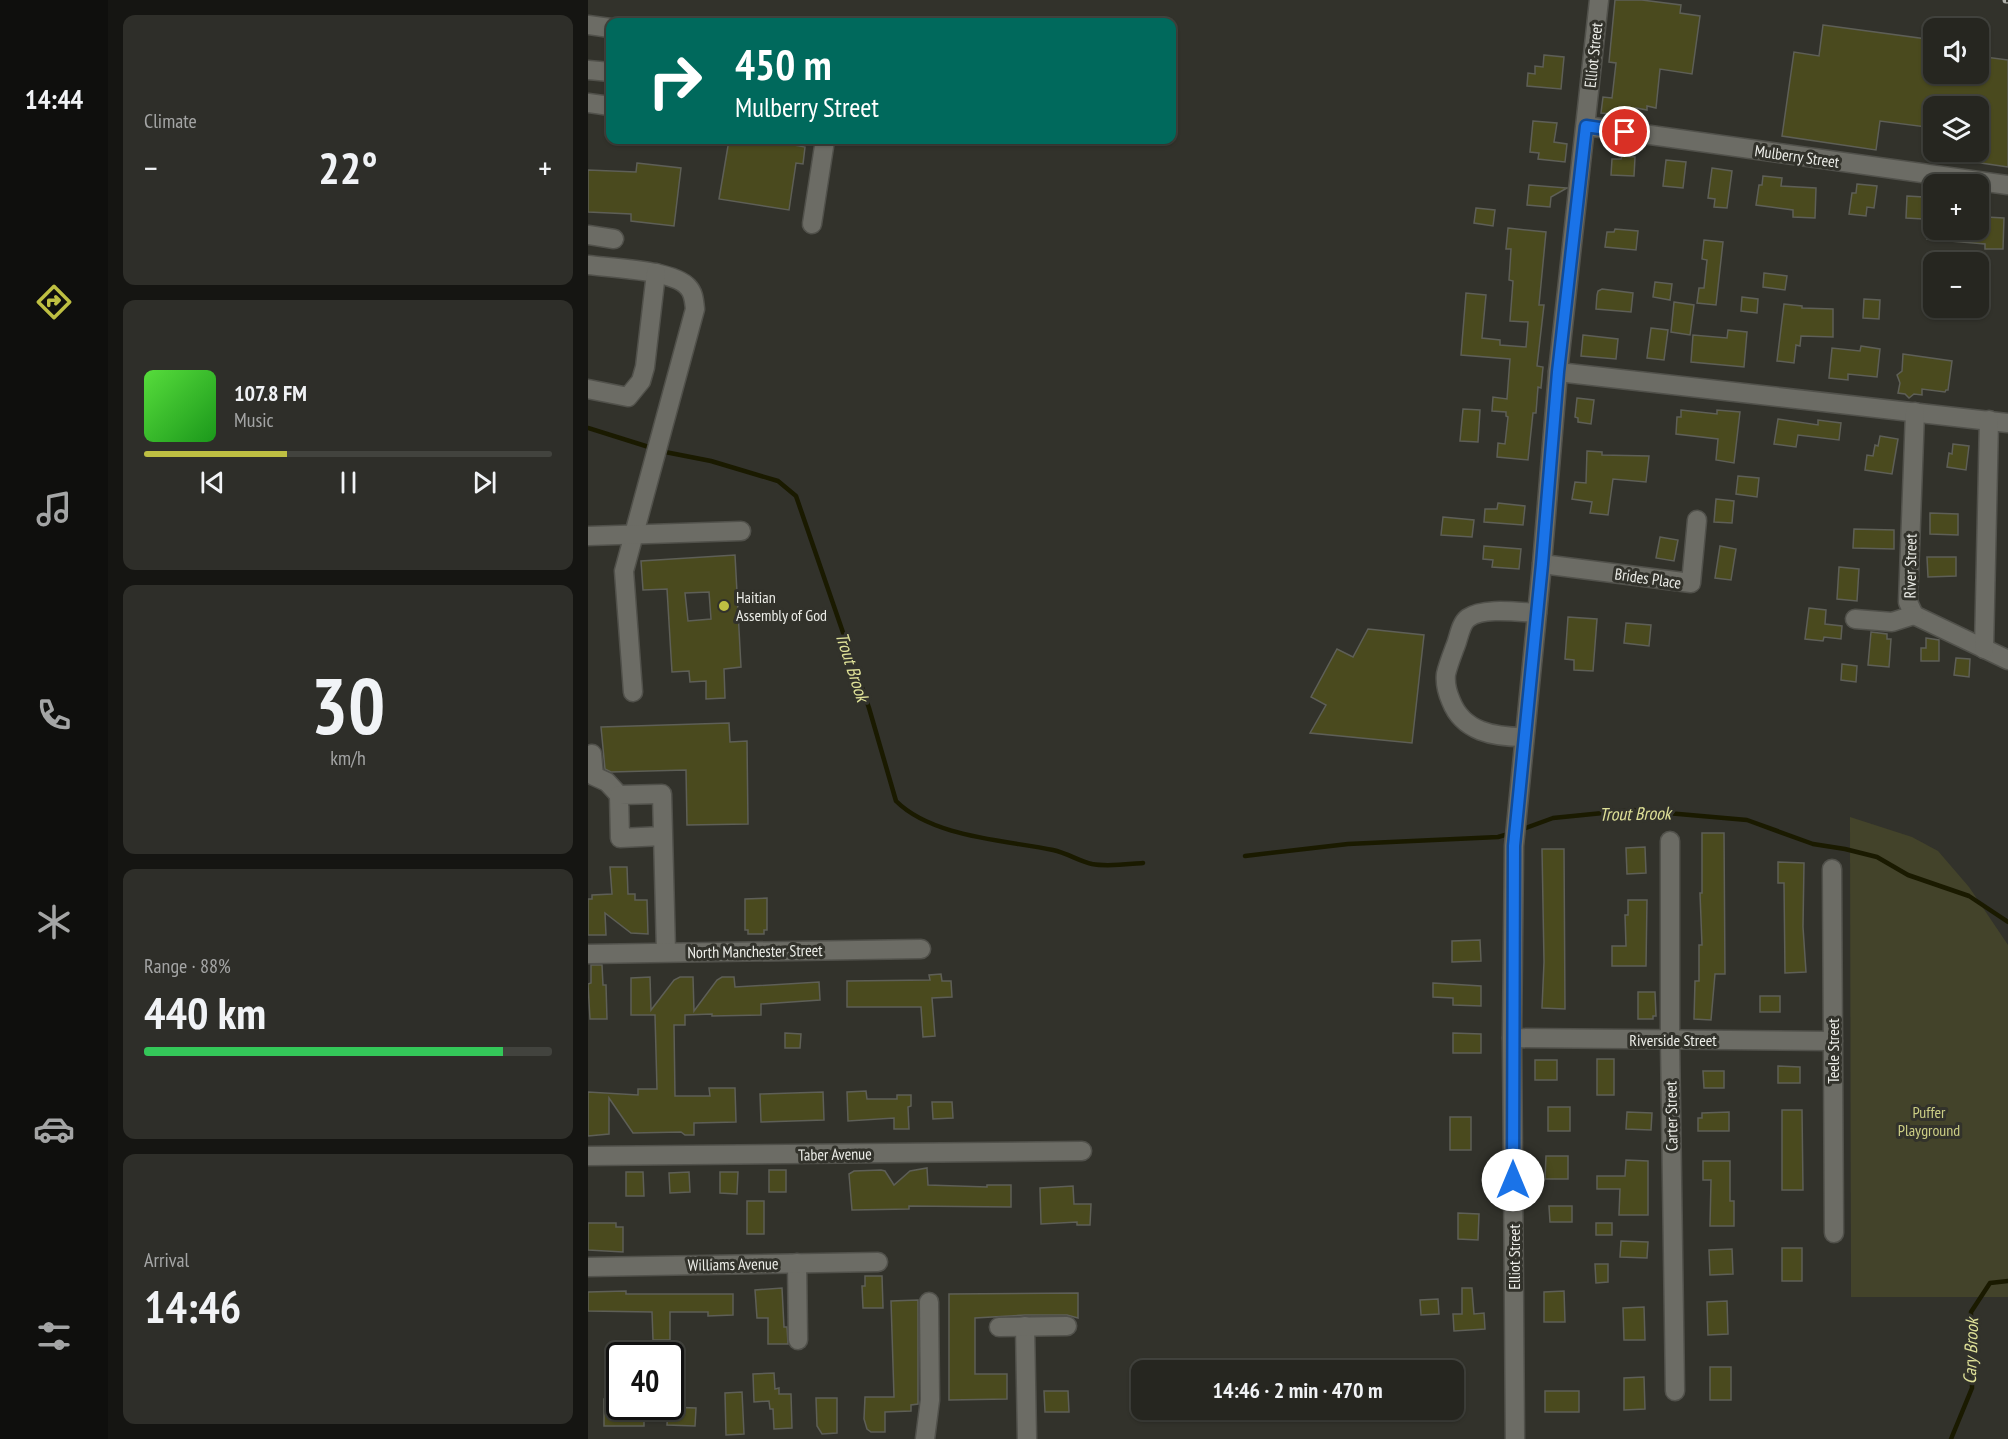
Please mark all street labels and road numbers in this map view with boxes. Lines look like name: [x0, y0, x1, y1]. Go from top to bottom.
street label: Elliot Street: [1580, 21, 1606, 89]
street label: Mulberry Street: [1753, 140, 1841, 172]
street label: River Street: [1899, 533, 1921, 599]
street label: Brides Place: [1613, 563, 1683, 593]
street label: North Manchester Street: [687, 940, 823, 962]
street label: Teele Street: [1823, 1018, 1843, 1084]
street label: Riverside Street: [1629, 1030, 1717, 1050]
street label: Carter Street: [1660, 1080, 1682, 1151]
street label: Taber Avenue: [798, 1143, 872, 1165]
street label: Elliot Street: [1504, 1224, 1524, 1290]
street label: Williams Avenue: [687, 1253, 779, 1275]

